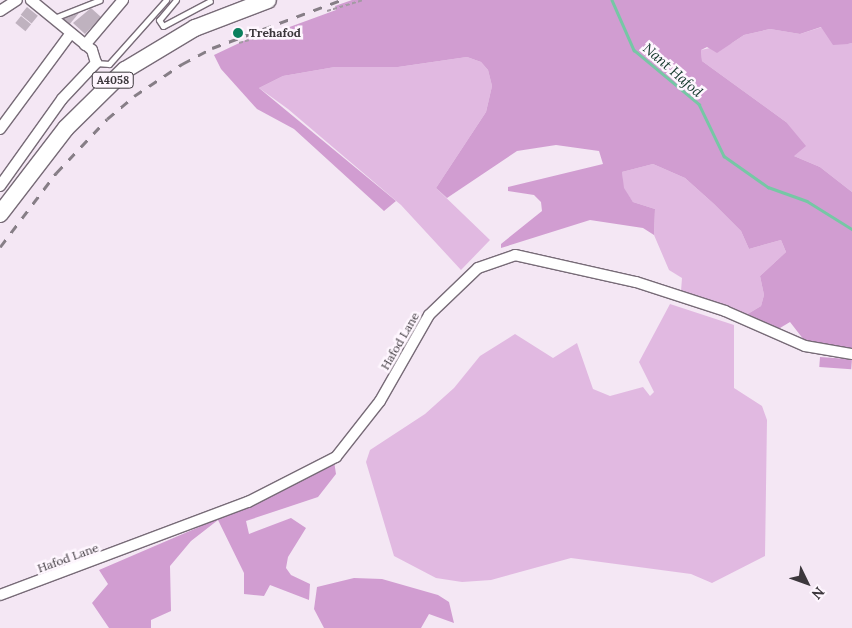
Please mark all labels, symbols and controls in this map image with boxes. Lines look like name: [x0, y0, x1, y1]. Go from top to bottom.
marker: Trehafod: [231, 26, 245, 40]
place label: Trehafod: [249, 26, 301, 40]
water label: Nant Hafod: [640, 40, 706, 100]
road number: A4058: [92, 72, 134, 88]
street label: Hafod Lane: [378, 310, 422, 372]
street label: Hafod Lane: [35, 540, 101, 576]
north arrow: [782, 558, 832, 608]
text: N: [808, 583, 828, 603]

